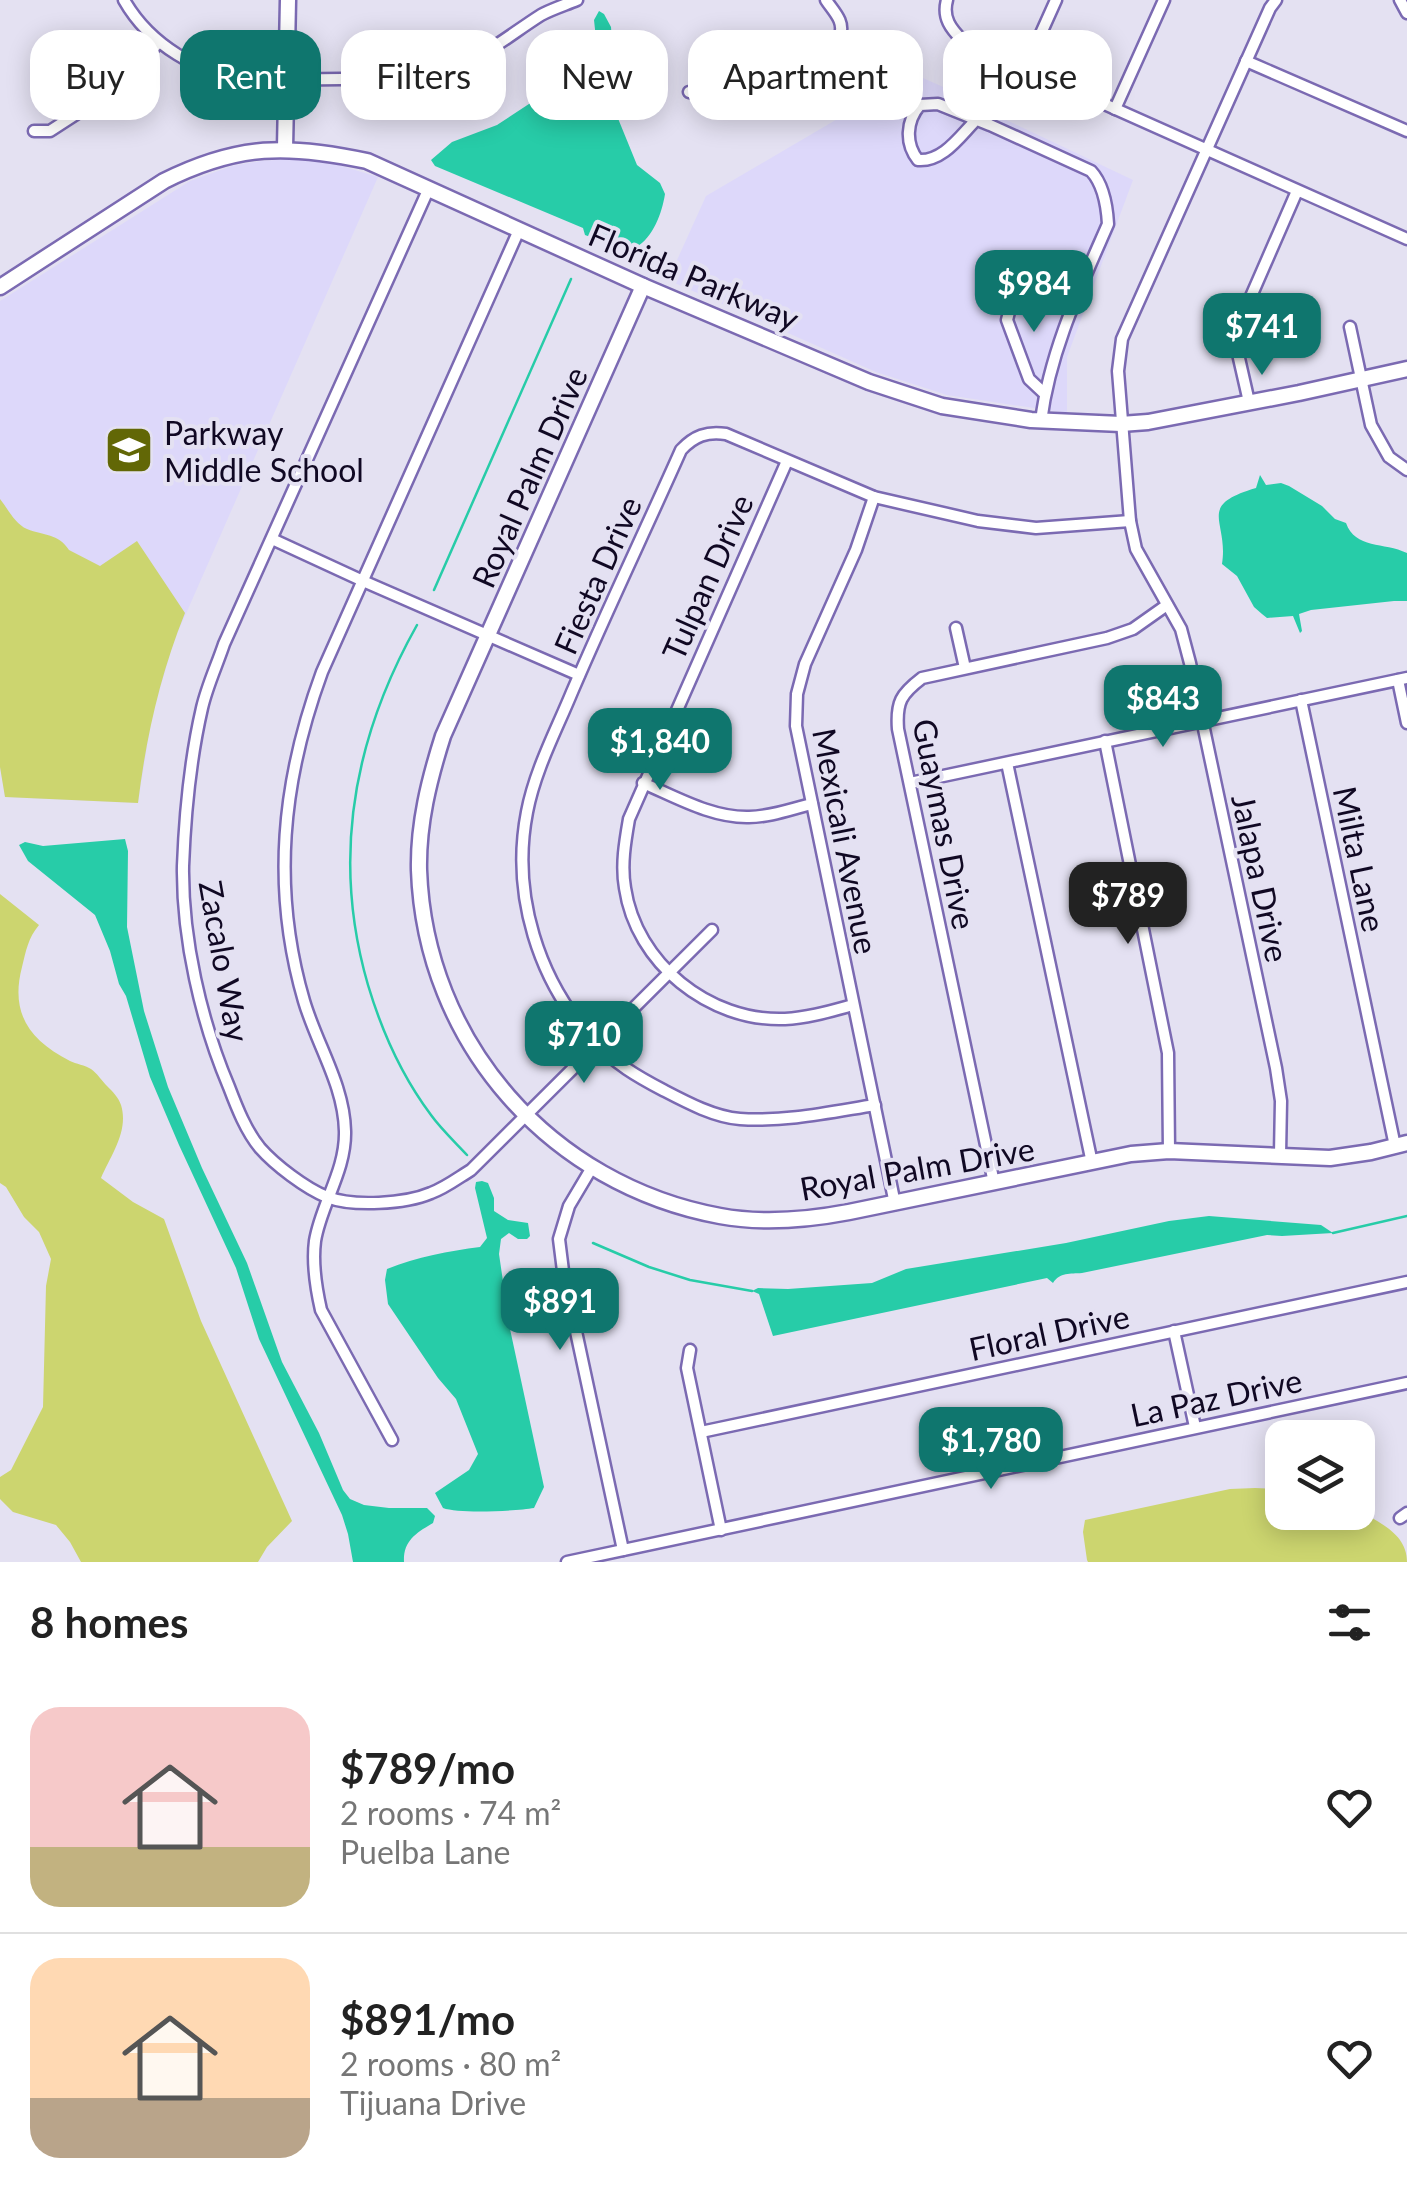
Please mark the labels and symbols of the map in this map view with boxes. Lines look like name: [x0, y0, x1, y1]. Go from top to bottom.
street label: Florida Parkway: [583, 214, 805, 338]
pin: $984: [975, 250, 1093, 335]
pin: $741: [1203, 293, 1321, 378]
street label: Royal Palm Drive: [463, 361, 595, 593]
place label: Parkway Middle School: [164, 413, 364, 489]
school or university icon: Parkway Middle School: [103, 424, 155, 476]
street label: Tulpan Drive: [653, 488, 761, 666]
street label: Fiesta Drive: [545, 490, 649, 660]
pin: $843: [1104, 665, 1222, 750]
pin: $1,840: [579, 708, 741, 793]
street label: Guaymas Drive: [905, 715, 985, 933]
street label: Mexicali Avenue: [805, 725, 887, 957]
street label: Milta Lane: [1326, 783, 1394, 935]
street label: Jalapa Drive: [1224, 791, 1298, 965]
pin: $789: [1069, 862, 1187, 947]
street label: Zacalo Way: [192, 877, 258, 1045]
pin: $710: [525, 1001, 643, 1086]
street label: Royal Palm Drive: [797, 1128, 1037, 1208]
pin: $891: [501, 1268, 619, 1353]
street label: Floral Drive: [965, 1296, 1133, 1368]
street label: La Paz Drive: [1127, 1360, 1305, 1434]
pin: $1,780: [910, 1407, 1072, 1492]

